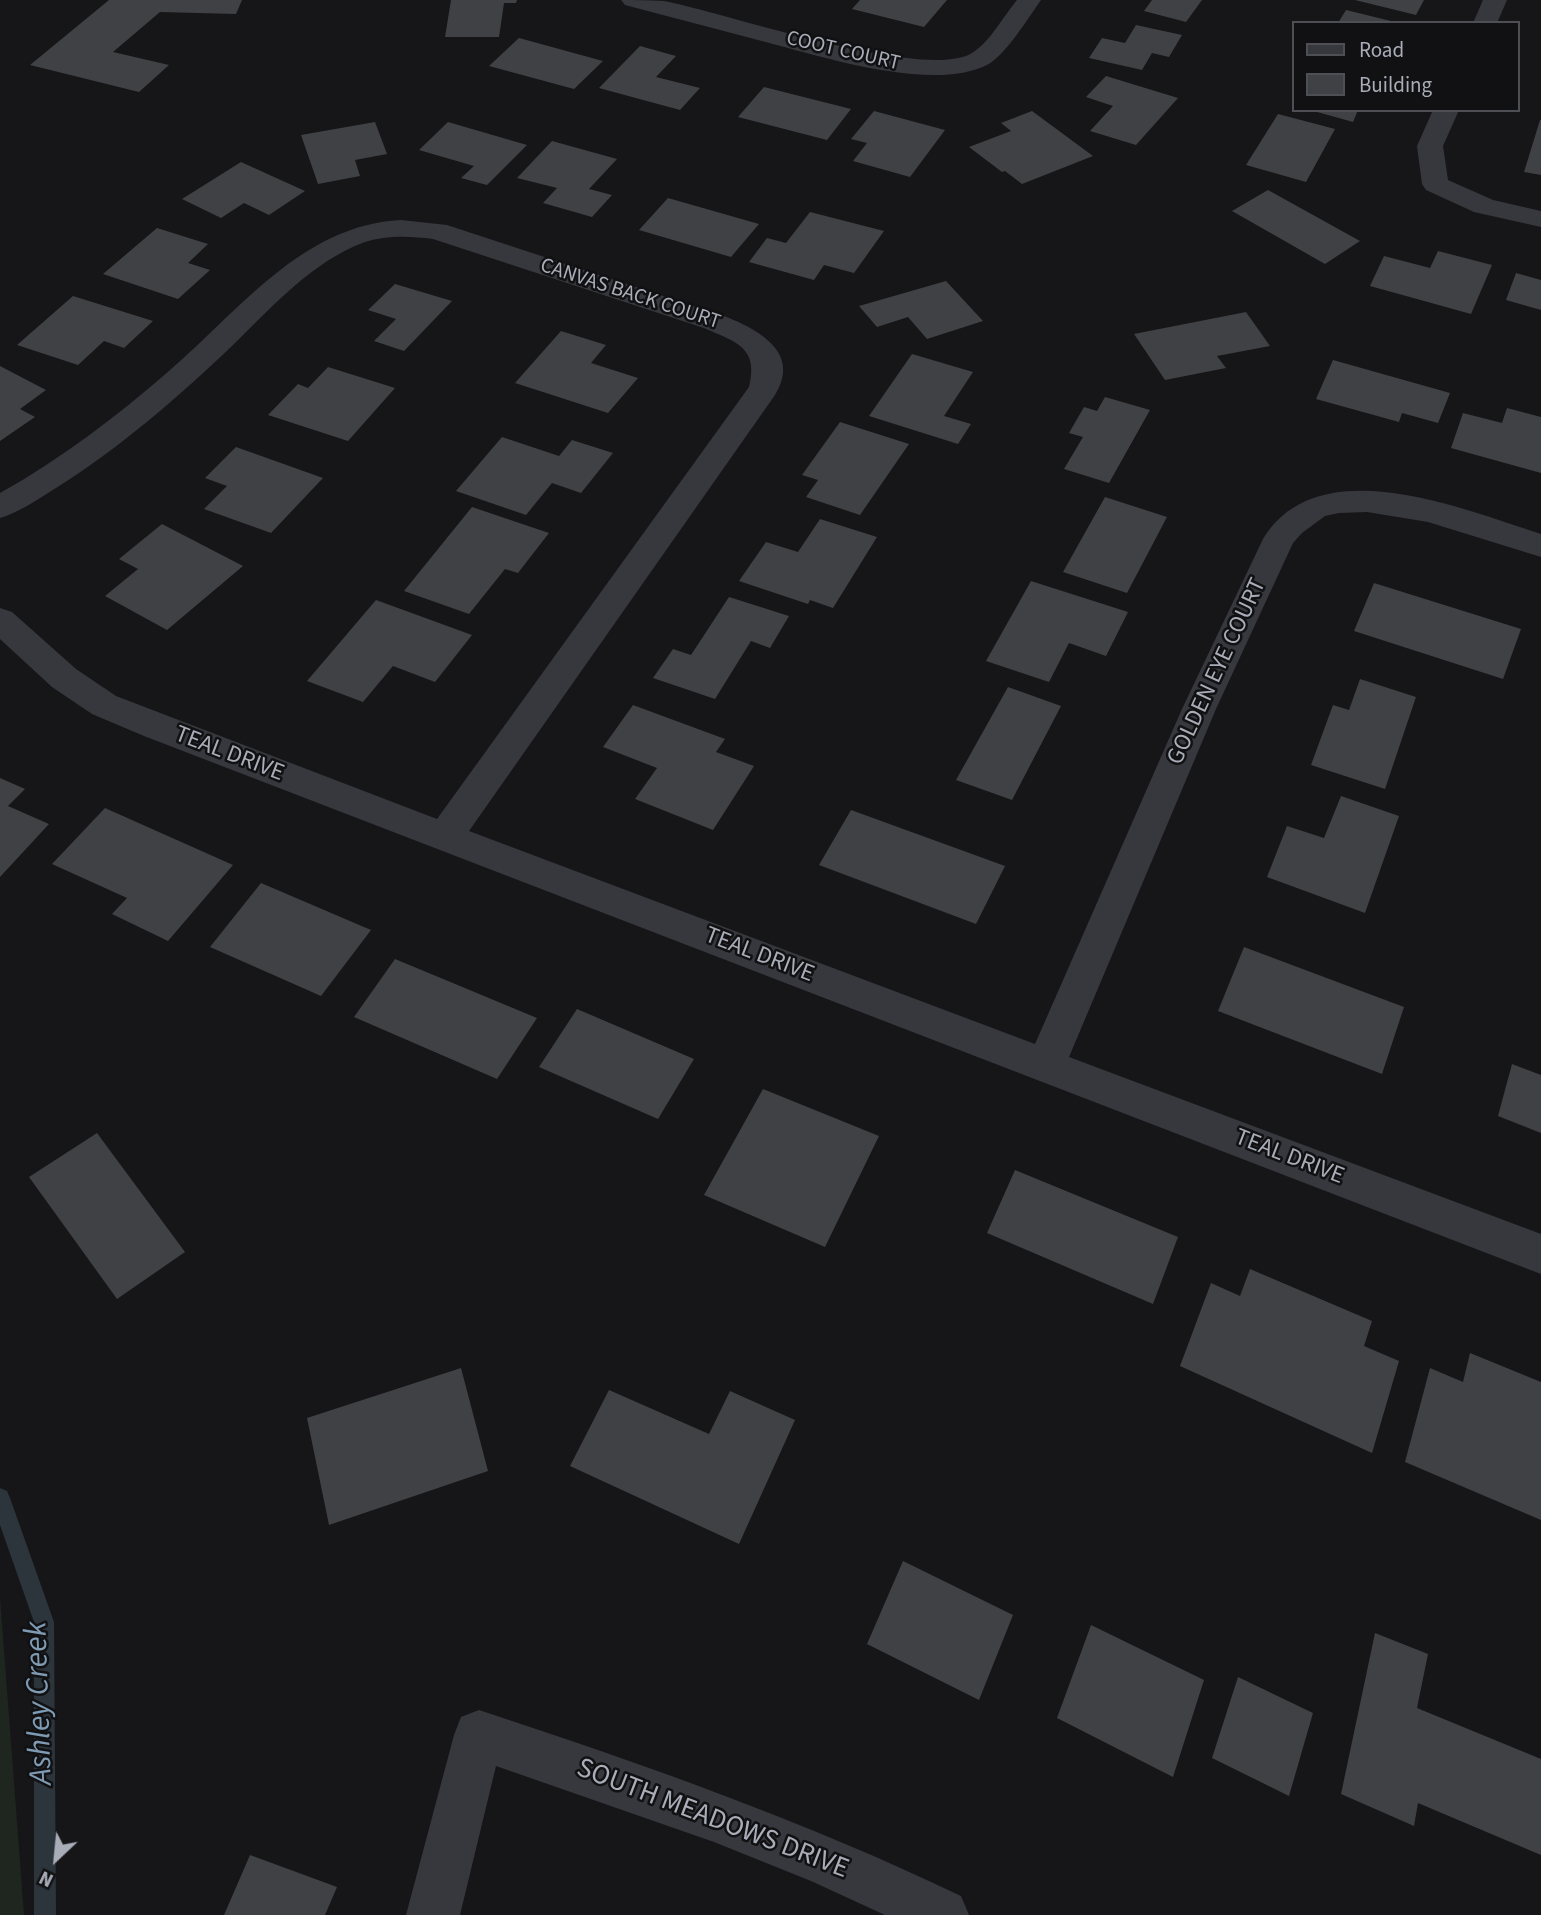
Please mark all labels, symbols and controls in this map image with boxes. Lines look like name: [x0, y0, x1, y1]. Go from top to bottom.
legend: [1292, 21, 1520, 112]
street label: COOT COURT: [784, 27, 902, 77]
text: Road: [1359, 35, 1404, 65]
text: Building: [1359, 70, 1432, 100]
street label: CANVAS BACK COURT: [537, 254, 723, 336]
street label: GOLDEN EYE COURT: [1162, 574, 1274, 770]
street label: TEAL DRIVE: [170, 721, 288, 789]
street label: TEAL DRIVE: [700, 922, 818, 990]
street label: TEAL DRIVE: [1230, 1124, 1348, 1192]
water label: Ashley Creek: [19, 1621, 63, 1785]
street label: SOUTH MEADOWS DRIVE: [571, 1753, 853, 1887]
north arrow: [21, 1824, 91, 1894]
text: N: [35, 1863, 58, 1893]

